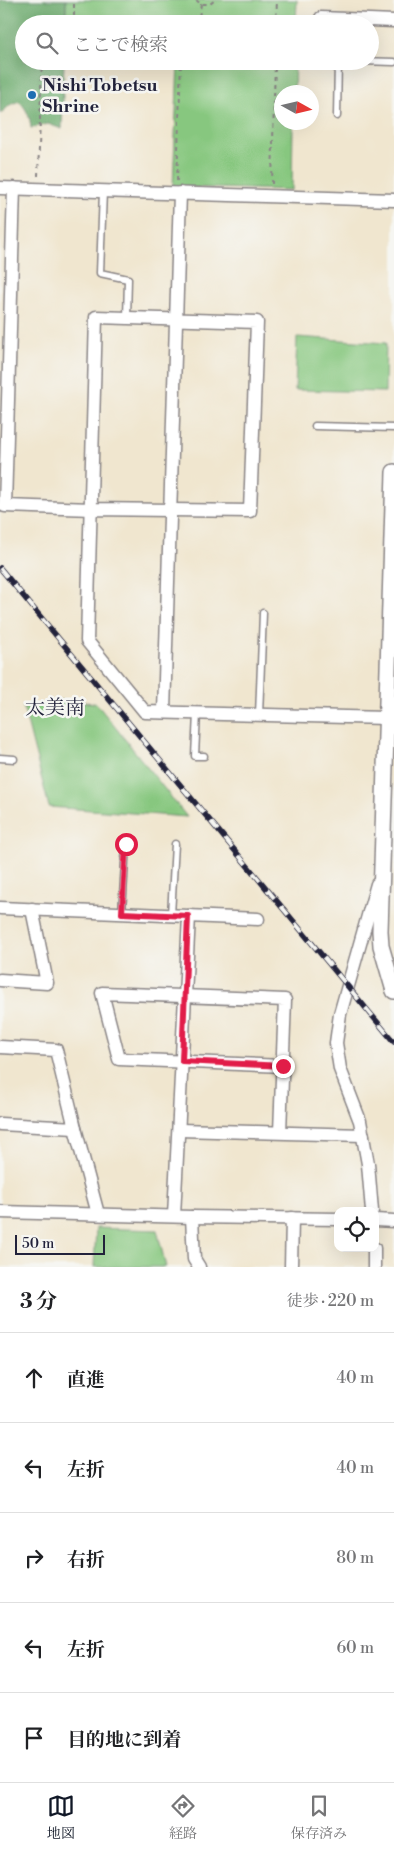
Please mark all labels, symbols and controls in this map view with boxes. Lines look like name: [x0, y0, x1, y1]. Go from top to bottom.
search box: [15, 15, 379, 70]
icon: search: [33, 29, 61, 57]
text: ここで検索: [73, 33, 168, 57]
place label: Nishi Tobetsu Shrine: [42, 74, 158, 118]
north arrow: [274, 85, 319, 130]
marker: Nishi Tobetsu Shrine: [26, 89, 38, 101]
district label: 太美南: [25, 696, 85, 721]
route start: [115, 833, 138, 856]
route end: [272, 1055, 295, 1078]
map controls: [334, 1207, 379, 1252]
button: locate: [334, 1207, 379, 1252]
scale bar: [15, 1232, 105, 1255]
text: 50 m: [22, 1235, 54, 1253]
text: 3 分: [20, 1289, 57, 1315]
text: 徒歩 · 220 m: [287, 1291, 374, 1311]
icon: ahead: [20, 1364, 48, 1392]
text: 直進: [67, 1368, 105, 1392]
text: 40 m: [337, 1368, 374, 1388]
icon: left: [20, 1454, 48, 1482]
text: 左折: [67, 1458, 105, 1482]
text: 40 m: [337, 1458, 374, 1478]
icon: right: [20, 1544, 48, 1572]
text: 右折: [67, 1548, 105, 1572]
text: 80 m: [336, 1548, 374, 1568]
icon: left: [20, 1634, 48, 1662]
text: 左折: [67, 1638, 105, 1662]
text: 60 m: [336, 1638, 374, 1658]
icon: arrive: [20, 1724, 48, 1752]
text: 目的地に到着: [67, 1728, 181, 1752]
tab: 地図: [47, 1792, 75, 1843]
tab: 経路: [169, 1792, 197, 1843]
tab: 保存済み: [291, 1792, 347, 1843]

